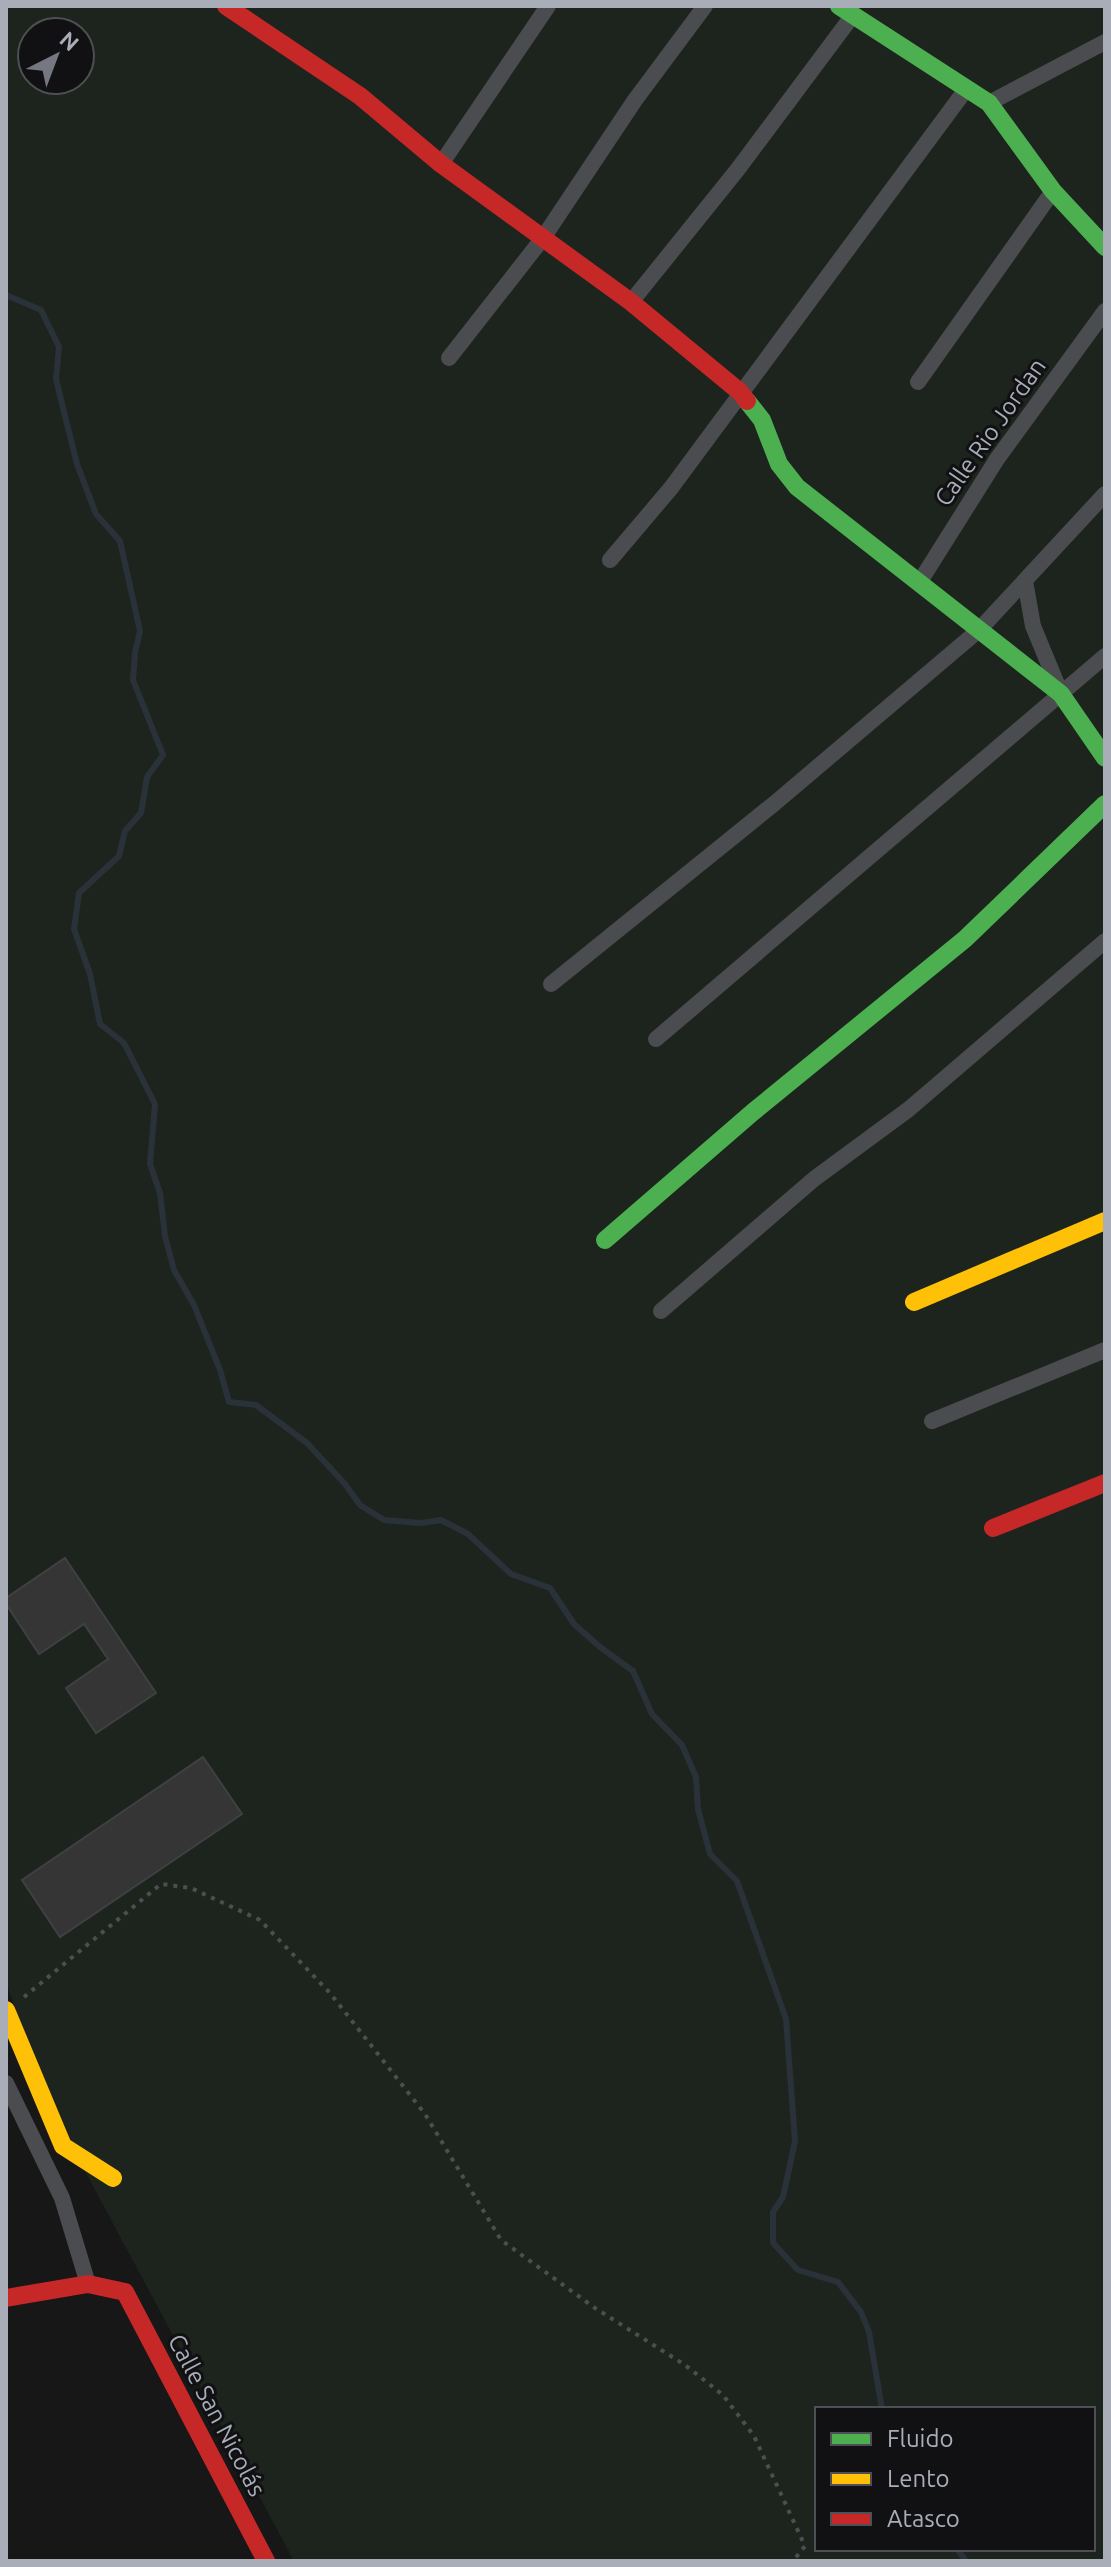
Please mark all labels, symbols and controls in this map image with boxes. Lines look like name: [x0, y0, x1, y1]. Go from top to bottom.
north arrow: [16, 16, 96, 96]
text: N: [55, 26, 84, 56]
street label: Calle Rio Jordan: [929, 353, 1051, 511]
street label: Calle San Nicolás: [163, 2329, 271, 2501]
legend: [815, 2407, 1095, 2551]
text: Fluido: [887, 2425, 954, 2452]
text: Lento: [887, 2465, 950, 2492]
text: Atasco: [887, 2505, 960, 2532]

